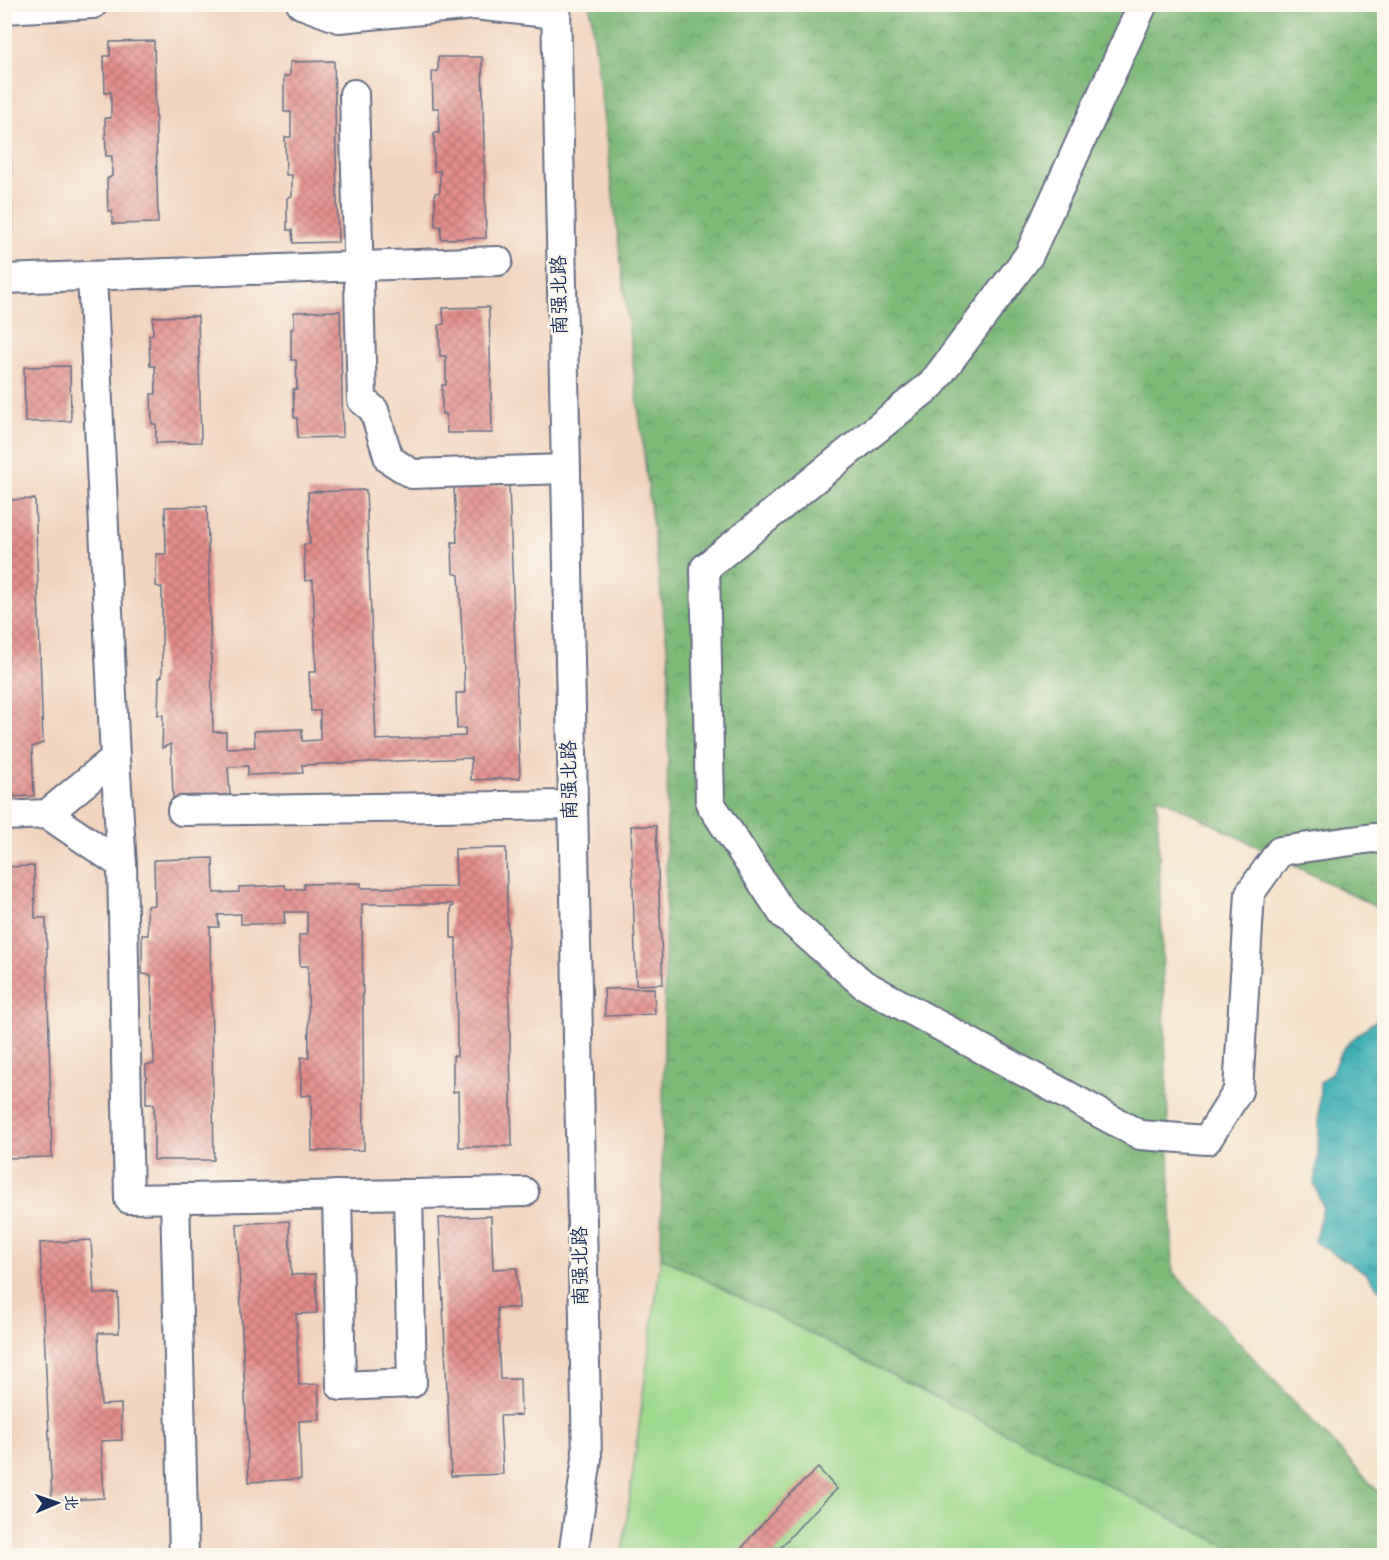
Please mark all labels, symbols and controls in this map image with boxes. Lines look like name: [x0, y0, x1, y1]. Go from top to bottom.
street label: 南强北路: [548, 254, 574, 335]
street label: 南强北路: [558, 739, 584, 820]
street label: 南强北路: [569, 1225, 595, 1306]
north arrow: [27, 1473, 87, 1533]
text: 北: [59, 1494, 79, 1511]

